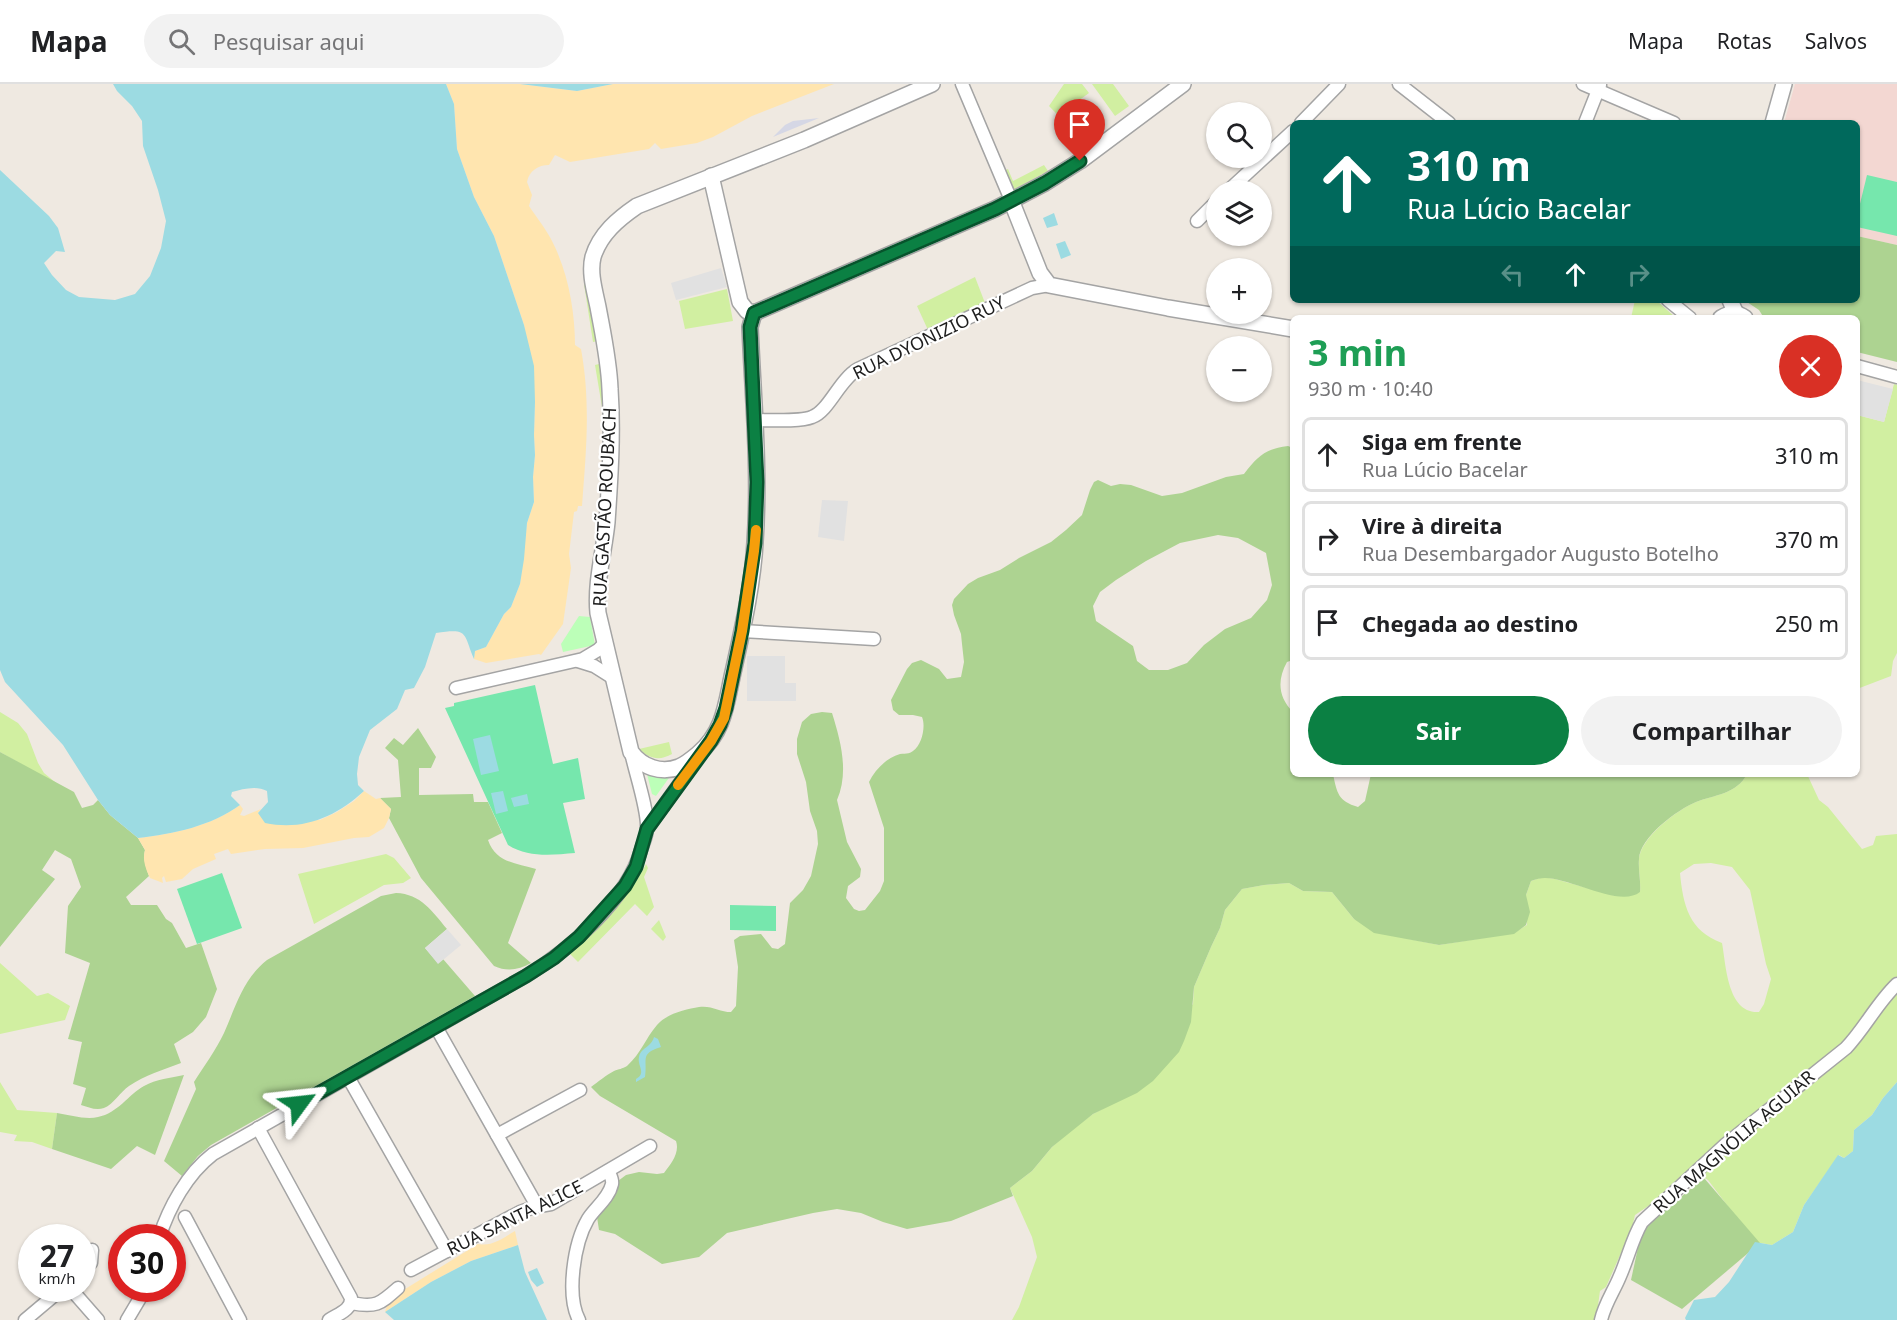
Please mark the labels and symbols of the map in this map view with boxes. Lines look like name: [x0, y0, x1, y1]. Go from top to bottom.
pin: [1054, 99, 1105, 161]
street label: RUA DYONIZIO RUY: [848, 289, 1009, 384]
street label: RUA GASTÃO ROUBACH: [587, 407, 621, 607]
street label: RUA MAGNÓLIA AGUIAR: [1648, 1064, 1819, 1218]
position arrow: [267, 1072, 331, 1136]
street label: RUA SANTA ALICE: [442, 1174, 587, 1260]
speed limit sign: 30: [108, 1224, 186, 1302]

